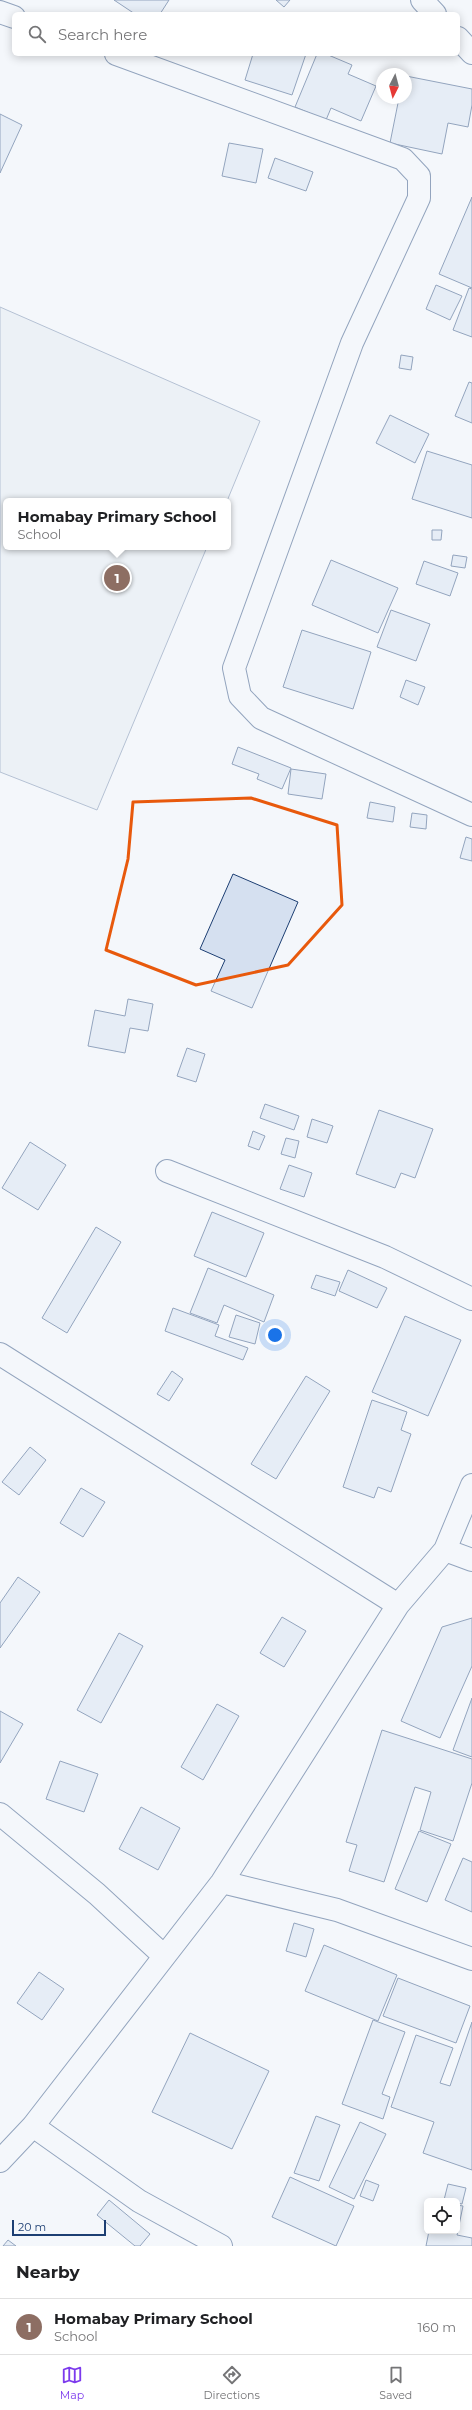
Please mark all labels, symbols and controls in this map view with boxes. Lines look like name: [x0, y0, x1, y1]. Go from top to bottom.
search box: [12, 12, 460, 56]
icon: search: [26, 23, 48, 45]
text: Search here: [58, 25, 147, 44]
north arrow: [376, 68, 412, 104]
popup: [3, 498, 231, 550]
text: Homabay Primary School: [18, 507, 216, 526]
text: School: [18, 526, 61, 542]
pin: 1: [104, 563, 130, 593]
your location: [265, 1325, 285, 1345]
map controls: [424, 2198, 460, 2234]
button: locate: [424, 2198, 460, 2234]
scale bar: [12, 2218, 106, 2237]
text: 20 m: [18, 2220, 46, 2234]
text: Nearby: [16, 2262, 80, 2282]
text: Homabay Primary School: [54, 2309, 253, 2328]
text: 1: [26, 2319, 32, 2335]
text: 160 m: [418, 2319, 456, 2335]
text: School: [54, 2328, 98, 2344]
tab: Map: [60, 2364, 84, 2402]
tab: Directions: [204, 2364, 260, 2402]
tab: Saved: [379, 2364, 412, 2402]

